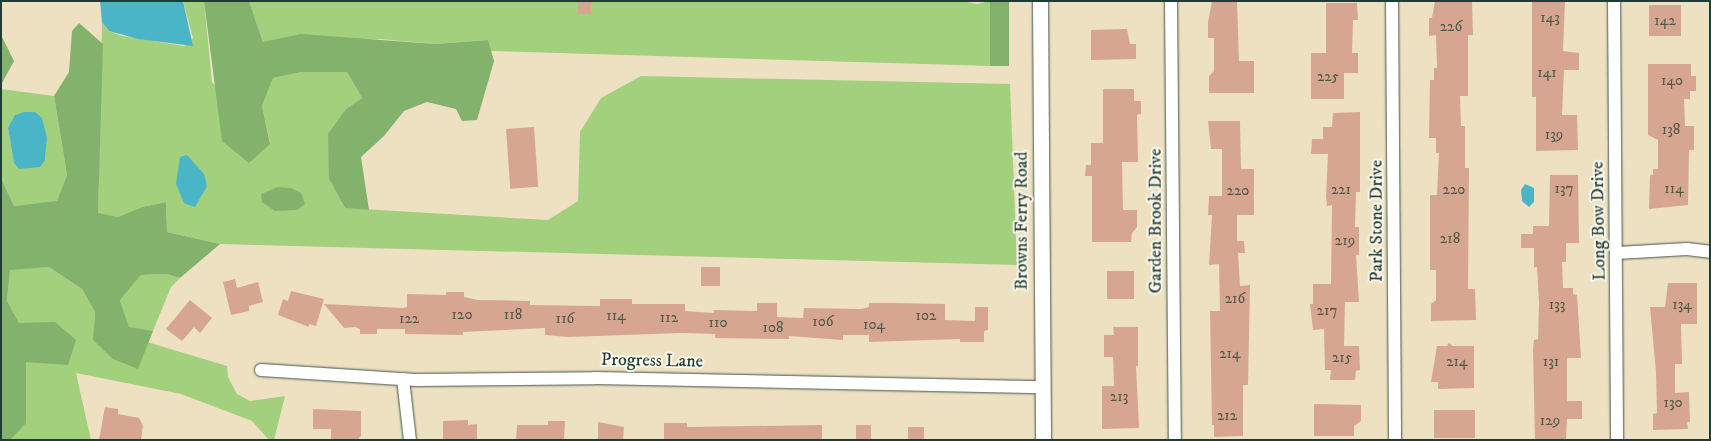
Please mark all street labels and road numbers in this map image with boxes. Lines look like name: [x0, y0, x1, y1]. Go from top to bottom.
street label: Garden Brook Drive: [1145, 149, 1167, 293]
street label: Browns Ferry Road: [1011, 152, 1033, 290]
street label: Park Stone Drive: [1366, 160, 1388, 282]
street label: Long Bow Drive: [1587, 161, 1611, 281]
street label: Progress Lane: [601, 349, 703, 373]

